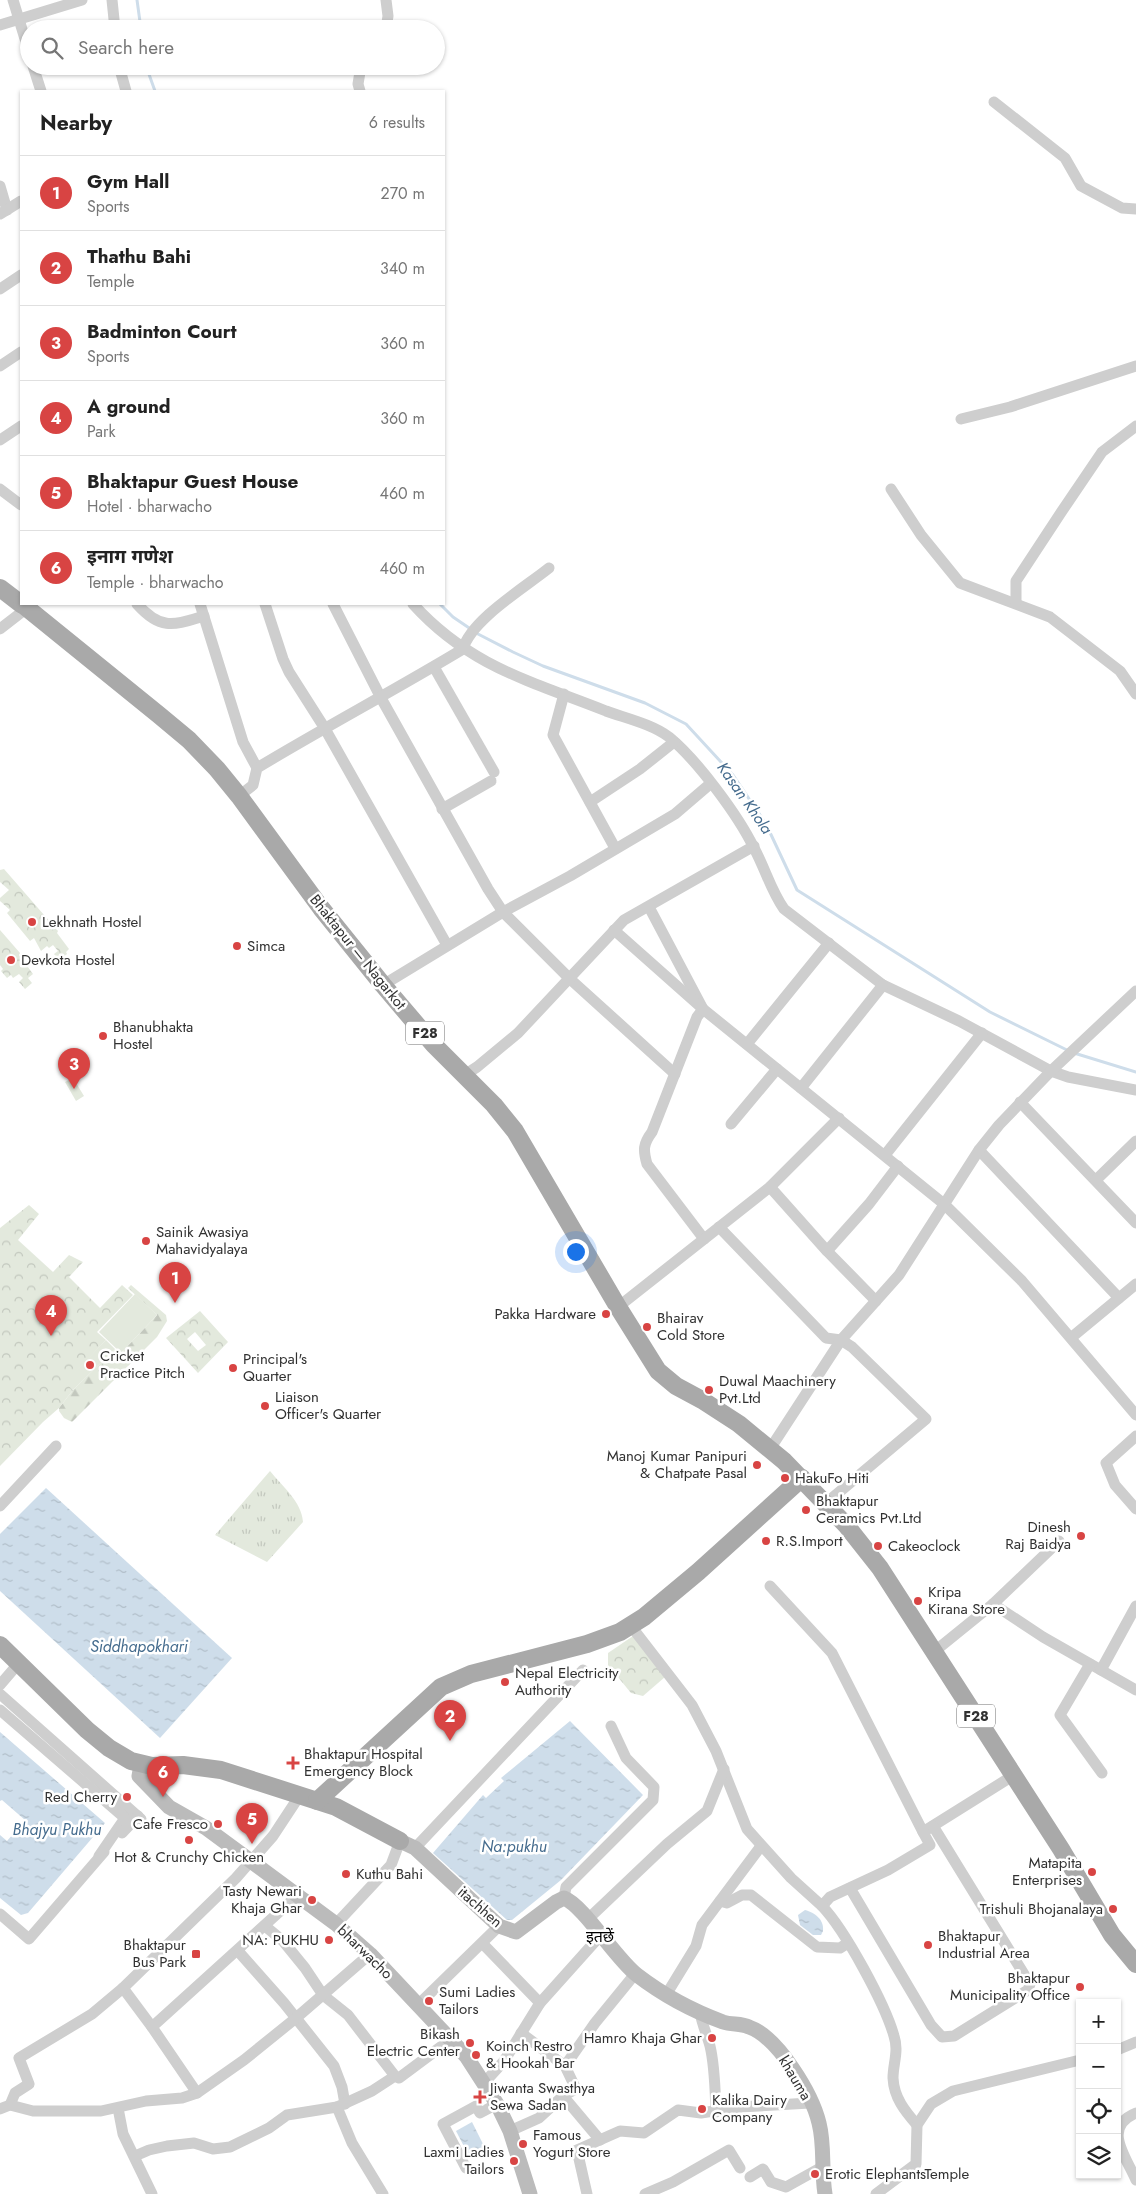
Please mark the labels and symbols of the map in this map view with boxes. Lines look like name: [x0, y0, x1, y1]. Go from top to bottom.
water label: Kasan Khola: [712, 757, 778, 839]
street label: Bhaktapur — Nagarkot: [305, 890, 412, 1015]
place label: Lekhnath Hostel: [42, 911, 142, 933]
marker: Lekhnath Hostel: [26, 916, 38, 928]
place label: Simca: [247, 935, 285, 957]
marker: Simca: [231, 940, 243, 952]
place label: Devkota Hostel: [21, 949, 115, 971]
marker: Devkota Hostel: [5, 954, 17, 966]
place label: Bhanubhakta Hostel: [113, 1016, 193, 1055]
road number: F28: [406, 1021, 444, 1044]
marker: Bhanubhakta Hostel: [97, 1030, 109, 1042]
pin: 3: [58, 1048, 90, 1089]
place label: Sainik Awasiya Mahavidyalaya: [156, 1221, 249, 1260]
marker: Sainik Awasiya Mahavidyalaya: [140, 1235, 152, 1247]
your location: [563, 1239, 589, 1265]
pin: 1: [159, 1262, 191, 1303]
pin: 4: [35, 1295, 67, 1336]
place label: Pakka Hardware: [494, 1303, 596, 1325]
place label: Bhairav Cold Store: [657, 1307, 725, 1346]
marker: Pakka Hardware: [600, 1308, 612, 1320]
marker: Bhairav Cold Store: [641, 1321, 653, 1333]
place label: Cricket Practice Pitch: [100, 1345, 185, 1384]
place label: Principal's Quarter: [243, 1348, 307, 1387]
marker: Cricket Practice Pitch: [84, 1359, 96, 1371]
marker: Principal's Quarter: [227, 1362, 239, 1374]
place label: Duwal Maachinery Pvt.Ltd: [719, 1370, 836, 1409]
marker: Duwal Maachinery Pvt.Ltd: [703, 1384, 715, 1396]
place label: Liaison Officer's Quarter: [275, 1386, 382, 1425]
marker: Liaison Officer's Quarter: [259, 1400, 271, 1412]
place label: Manoj Kumar Panipuri & Chatpate Pasal: [607, 1445, 747, 1484]
marker: Manoj Kumar Panipuri & Chatpate Pasal: [751, 1459, 763, 1471]
place label: HakuFo Hiti: [795, 1467, 869, 1489]
marker: HakuFo Hiti: [779, 1472, 791, 1484]
place label: Bhaktapur Ceramics Pvt.Ltd: [816, 1490, 922, 1529]
marker: Bhaktapur Ceramics Pvt.Ltd: [800, 1504, 812, 1516]
place label: Dinesh Raj Baidya: [1005, 1516, 1071, 1555]
place label: R.S.Import: [776, 1530, 843, 1552]
marker: Dinesh Raj Baidya: [1075, 1530, 1087, 1542]
marker: R.S.Import: [760, 1535, 772, 1547]
place label: Cakeoclock: [888, 1535, 961, 1557]
marker: Cakeoclock: [872, 1540, 884, 1552]
place label: Kripa Kirana Store: [928, 1581, 1005, 1620]
marker: Kripa Kirana Store: [912, 1595, 924, 1607]
water label: Siddhapokhari: [90, 1635, 189, 1658]
place label: Nepal Electricity Authority: [515, 1662, 619, 1701]
marker: Nepal Electricity Authority: [499, 1676, 511, 1688]
pin: 2: [434, 1700, 466, 1741]
road number: F28: [957, 1704, 995, 1728]
place label: Bhaktapur Hospital Emergency Block: [304, 1743, 423, 1782]
pin: 6: [147, 1756, 179, 1797]
marker: Bhaktapur Hospital Emergency Block: [286, 1756, 300, 1770]
place label: Red Cherry: [45, 1786, 117, 1808]
marker: Red Cherry: [121, 1791, 133, 1803]
pin: 5: [236, 1803, 268, 1844]
place label: Cafe Fresco: [133, 1813, 208, 1835]
water label: Bhajyu Pukhu: [13, 1818, 101, 1841]
marker: Cafe Fresco: [212, 1818, 224, 1830]
marker: Hot & Crunchy Chicken: [183, 1834, 195, 1846]
water label: Na:pukhu: [481, 1835, 547, 1858]
place label: Hot & Crunchy Chicken: [114, 1846, 264, 1868]
place label: Matapita Enterprises: [1012, 1852, 1082, 1891]
place label: Kuthu Bahi: [356, 1863, 423, 1885]
marker: Matapita Enterprises: [1086, 1866, 1098, 1878]
marker: Kuthu Bahi: [340, 1868, 352, 1880]
place label: Tasty Newari Khaja Ghar: [223, 1880, 303, 1919]
street label: itachhen: [453, 1881, 507, 1933]
marker: Tasty Newari Khaja Ghar: [306, 1894, 318, 1906]
place label: Trishuli Bhojanalaya: [980, 1898, 1103, 1920]
marker: Trishuli Bhojanalaya: [1107, 1903, 1119, 1915]
street label: bharwacho: [332, 1920, 398, 1984]
district label: इतछें: [586, 1925, 615, 1948]
place label: Bhaktapur Industrial Area: [938, 1925, 1030, 1964]
place label: NA: PUKHU: [242, 1929, 319, 1951]
place label: Bhaktapur Bus Park: [124, 1934, 187, 1973]
marker: NA: PUKHU: [323, 1934, 335, 1946]
marker: Bhaktapur Industrial Area: [922, 1939, 934, 1951]
marker: Bhaktapur Bus Park: [190, 1948, 202, 1960]
place label: Bhaktapur Municipality Office: [950, 1967, 1071, 2006]
place label: Sumi Ladies Tailors: [439, 1981, 515, 2020]
marker: Bhaktapur Municipality Office: [1074, 1981, 1086, 1993]
marker: Sumi Ladies Tailors: [423, 1995, 435, 2007]
place label: Bikash Electric Center: [367, 2023, 461, 2062]
place label: Hamro Khaja Ghar: [584, 2027, 703, 2049]
marker: Hamro Khaja Ghar: [706, 2032, 718, 2044]
place label: Koinch Restro & Hookah Bar: [486, 2035, 576, 2074]
marker: Bikash Electric Center: [464, 2037, 476, 2049]
marker: Koinch Restro & Hookah Bar: [470, 2049, 482, 2061]
street label: khauma: [773, 2052, 817, 2104]
place label: Jiwanta Swasthya Sewa Sadan: [488, 2077, 595, 2116]
place label: Kalika Dairy Company: [712, 2089, 787, 2128]
marker: Jiwanta Swasthya Sewa Sadan: [474, 2091, 486, 2103]
marker: Kalika Dairy Company: [696, 2103, 708, 2115]
place label: Famous Yogurt Store: [533, 2124, 611, 2163]
marker: Famous Yogurt Store: [517, 2138, 529, 2150]
place label: Laxmi Ladies Tailors: [423, 2141, 504, 2180]
marker: Laxmi Ladies Tailors: [508, 2155, 520, 2167]
place label: Erotic ElephantsTemple: [825, 2163, 970, 2185]
marker: Erotic ElephantsTemple: [809, 2168, 821, 2180]

